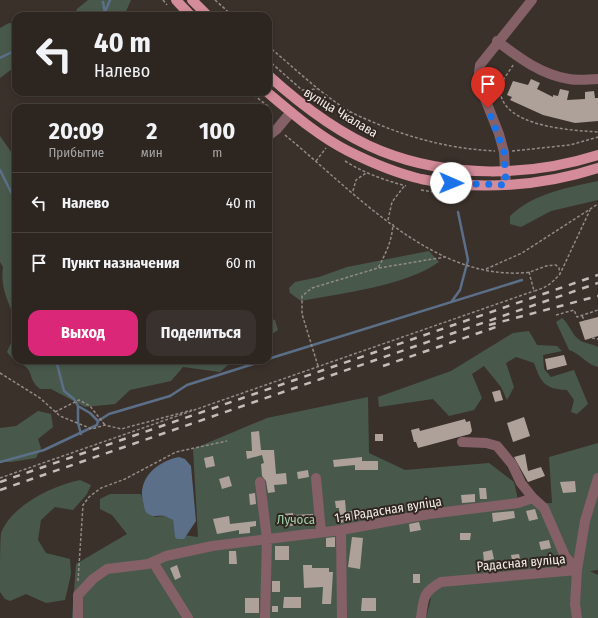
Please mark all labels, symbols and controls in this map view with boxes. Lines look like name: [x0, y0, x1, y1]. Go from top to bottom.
text: 40 m: [94, 26, 151, 59]
icon: left: [28, 28, 80, 80]
text: Налево: [94, 60, 150, 82]
pin: [471, 67, 505, 108]
icon: arrive: [477, 73, 499, 95]
street label: вуліца Чкалава: [301, 84, 380, 140]
text: 20:09: [49, 117, 104, 145]
text: 2: [146, 117, 157, 145]
text: 100: [199, 117, 235, 145]
text: Прибытие: [48, 145, 104, 160]
text: мин: [141, 145, 163, 160]
text: m: [212, 145, 222, 160]
position arrow: [430, 162, 472, 204]
icon: left: [28, 192, 50, 214]
text: Налево: [62, 194, 109, 212]
text: 40 m: [226, 194, 256, 212]
icon: arrive: [28, 252, 50, 274]
text: Пункт назначения: [62, 254, 180, 272]
text: 60 m: [226, 254, 256, 272]
button: Выход: [28, 310, 138, 356]
button: Поделиться: [146, 310, 256, 356]
street label: 1-я Радасная вуліца: [333, 494, 443, 525]
park label: Лучоса: [277, 512, 315, 527]
street label: Радасная вуліца: [476, 551, 566, 574]

